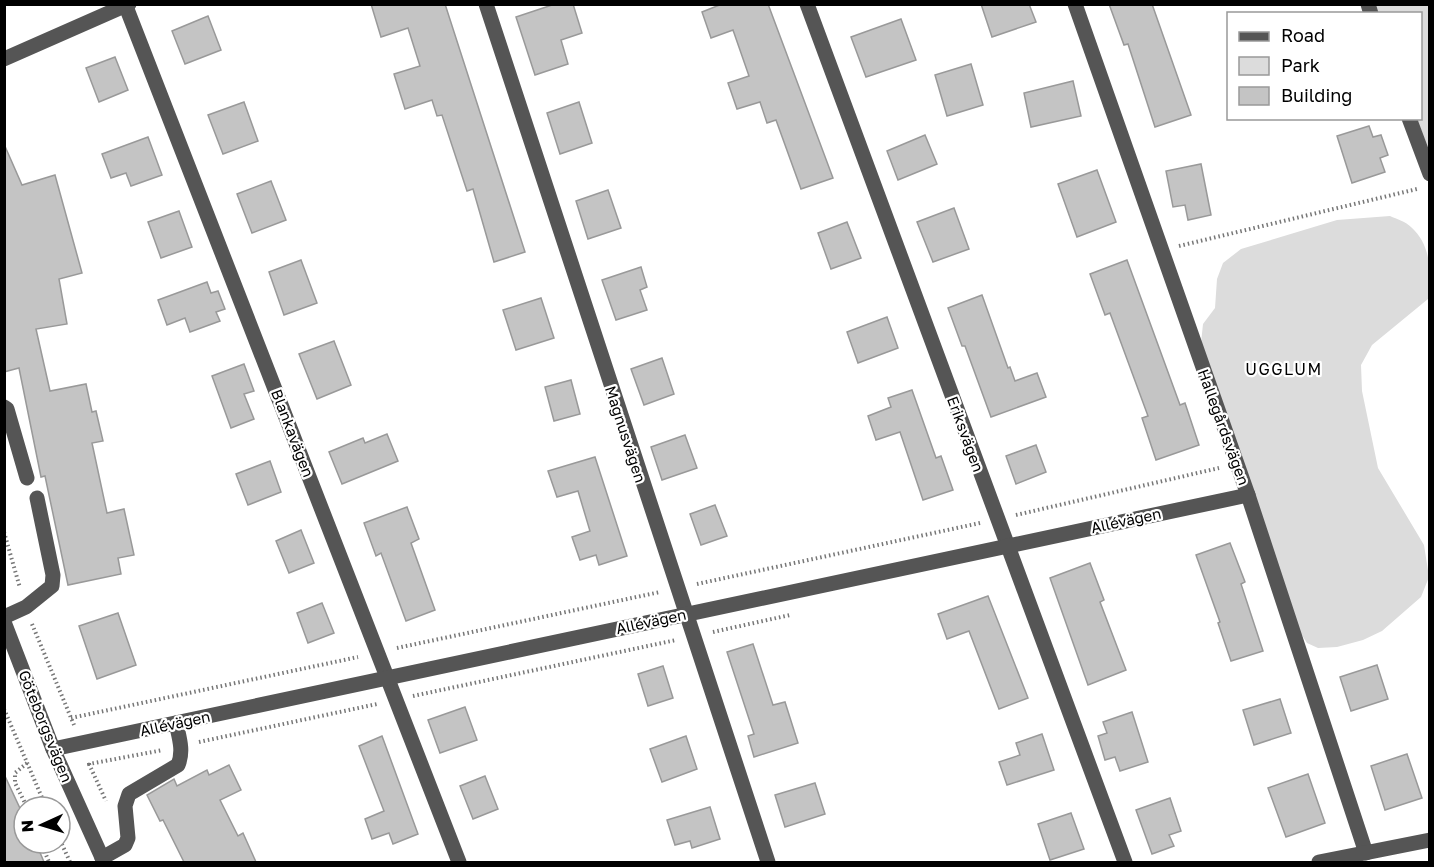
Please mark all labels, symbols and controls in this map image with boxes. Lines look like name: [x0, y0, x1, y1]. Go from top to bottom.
legend: [1227, 12, 1422, 120]
text: Road: [1281, 24, 1325, 46]
text: Park: [1281, 54, 1320, 76]
text: Building: [1281, 84, 1352, 106]
district label: UGGLUM: [1245, 359, 1323, 379]
street label: Hallegårdsvägen: [1195, 366, 1253, 488]
street label: Magnusvägen: [602, 383, 650, 485]
street label: Blankavägen: [268, 386, 318, 480]
street label: Eriksvägen: [944, 394, 988, 474]
street label: Allévägen: [1089, 504, 1163, 536]
street label: Allévägen: [614, 605, 688, 637]
street label: Göteborgsvägen: [15, 667, 77, 785]
street label: Allévägen: [138, 707, 212, 739]
north arrow: [12, 795, 72, 855]
text: N: [17, 819, 37, 833]

